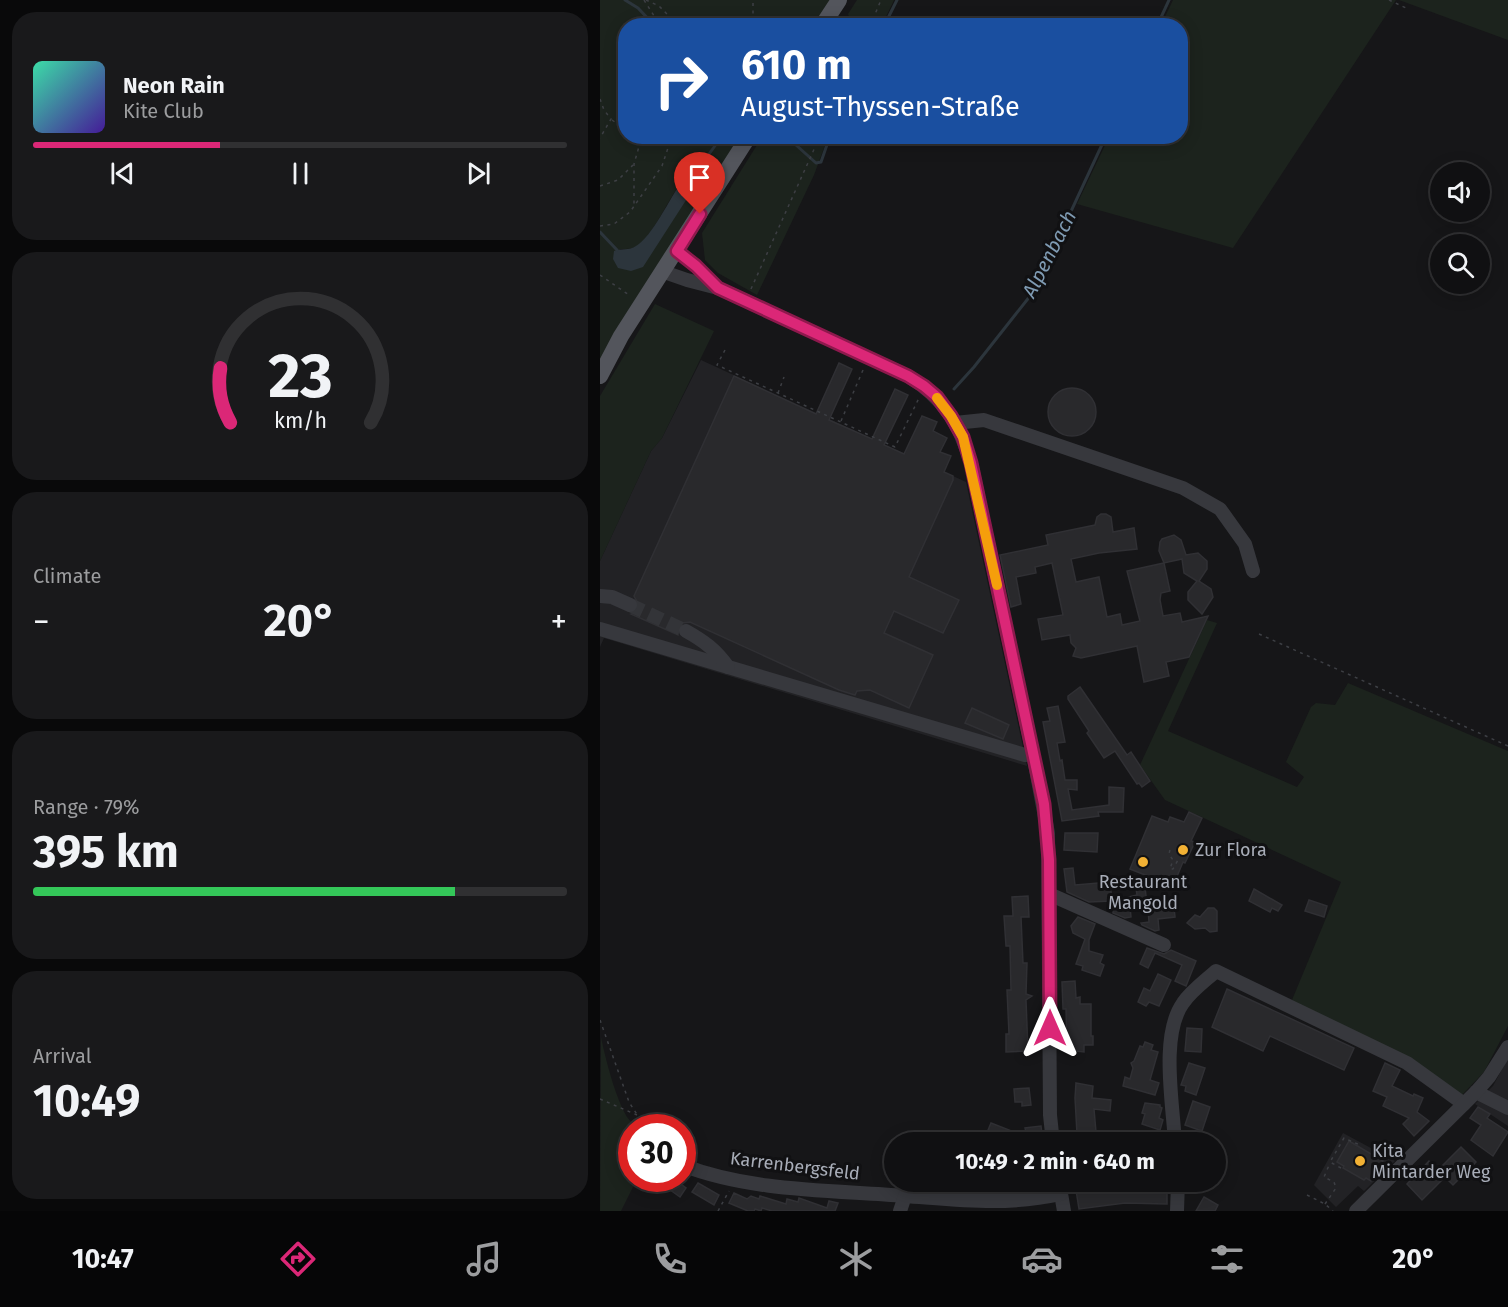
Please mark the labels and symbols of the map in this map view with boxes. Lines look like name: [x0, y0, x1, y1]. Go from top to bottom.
pin: [674, 152, 725, 214]
water label: Alpenbach: [1016, 206, 1081, 303]
place label: Zur Flora: [1195, 839, 1267, 861]
marker: Zur Flora: [1176, 843, 1190, 857]
marker: Restaurant Mangold: [1136, 855, 1150, 869]
place label: Restaurant Mangold: [1099, 871, 1188, 914]
position arrow: [1018, 996, 1082, 1060]
speed limit sign: 30: [618, 1114, 696, 1192]
place label: Kita Mintarder Weg: [1372, 1140, 1491, 1183]
street label: Karrenbergsfeld: [729, 1147, 861, 1185]
marker: Kita Mintarder Weg: [1353, 1154, 1367, 1168]

